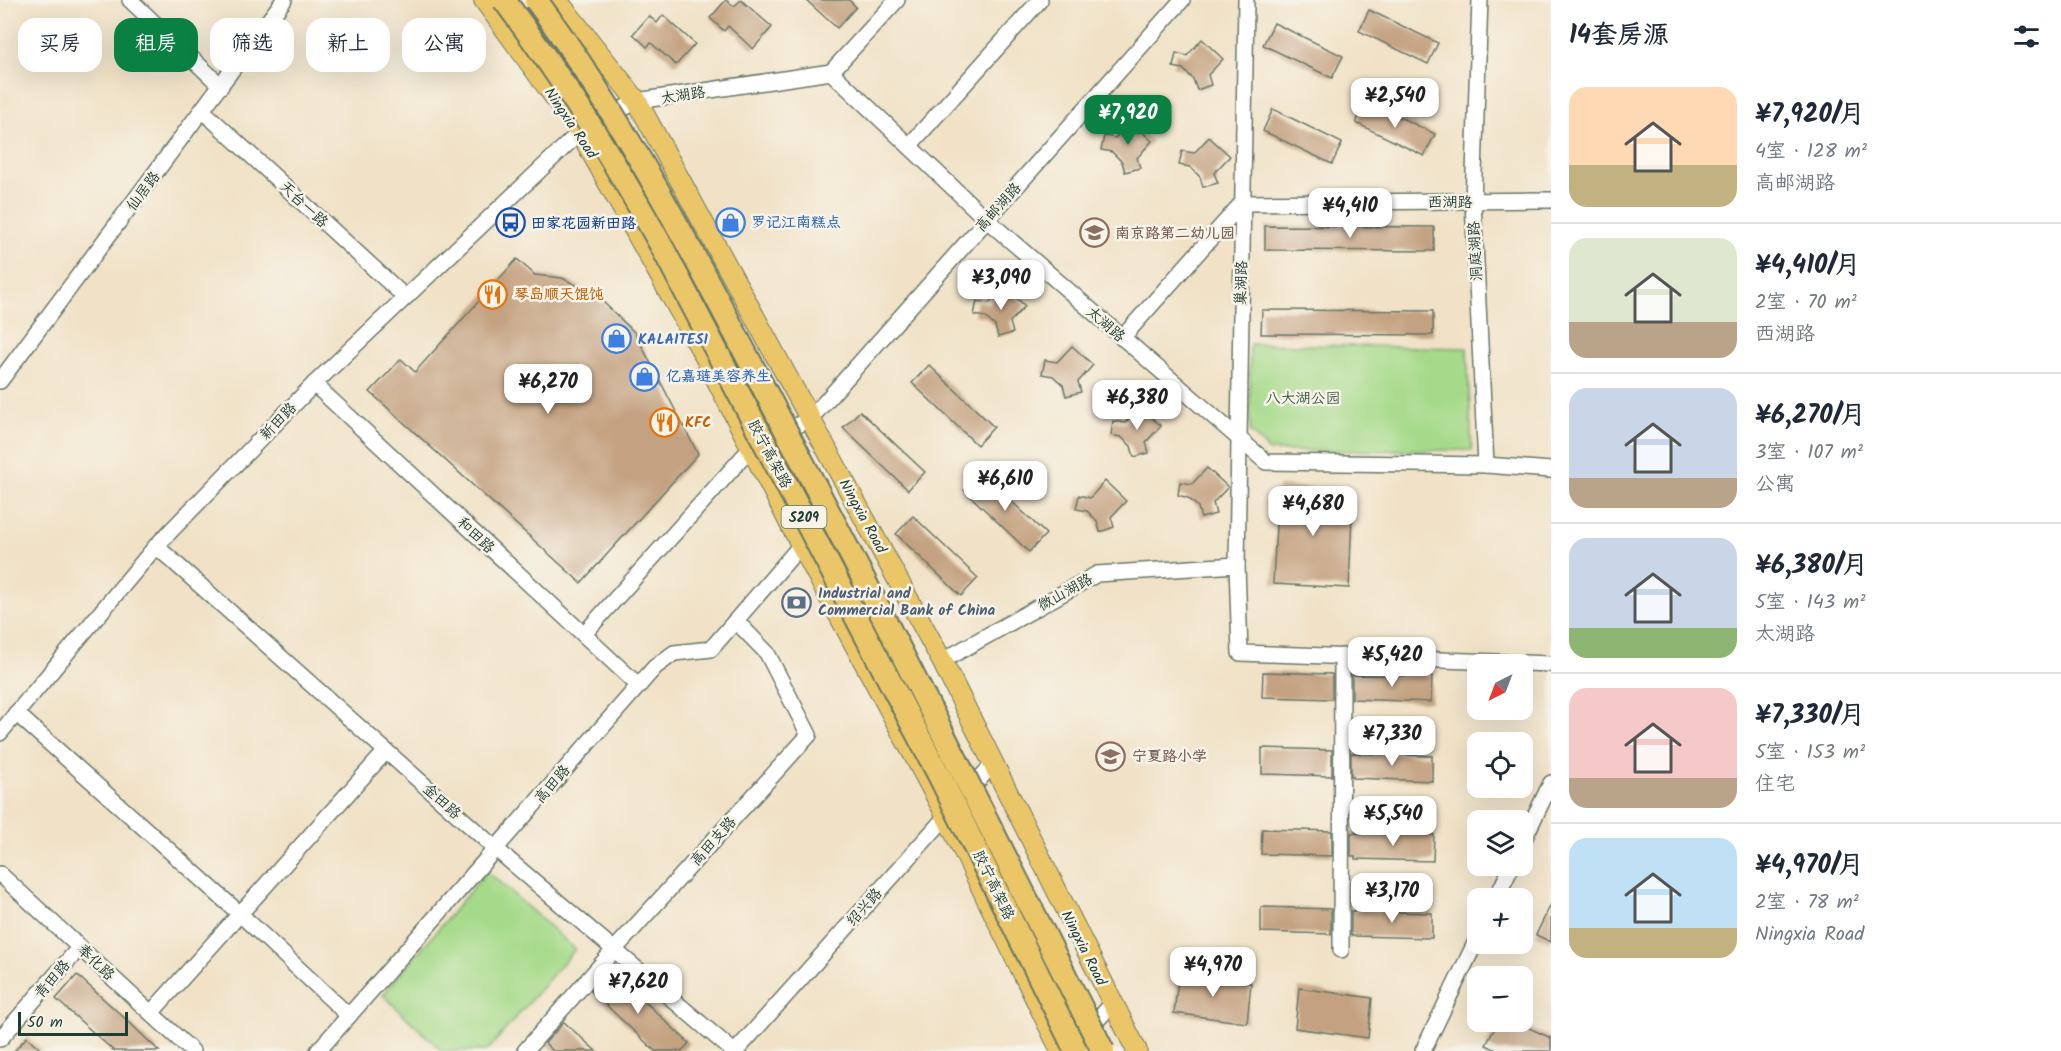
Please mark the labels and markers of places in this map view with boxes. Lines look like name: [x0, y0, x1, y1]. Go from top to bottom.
pin: ¥2,540: [1346, 78, 1444, 129]
pin: ¥7,920: [1079, 95, 1177, 146]
pin: ¥4,410: [1301, 188, 1399, 239]
shop icon: 罗记江南糕点: [714, 206, 746, 238]
bus stop icon: 田家花园新田路: [494, 207, 526, 239]
place label: 罗记江南糕点: [751, 211, 841, 235]
place label: 田家花园新田路: [531, 212, 636, 236]
school or university icon: 南京路第二幼儿园: [1078, 217, 1110, 249]
place label: 南京路第二幼儿园: [1115, 222, 1235, 246]
pin: ¥3,090: [952, 260, 1050, 311]
restaurant icon: 琴岛顺天馄饨: [477, 278, 509, 310]
place label: 琴岛顺天馄饨: [514, 283, 604, 307]
shop icon: KALAITESI: [601, 323, 633, 355]
place label: KALAITESI: [638, 328, 708, 352]
shop icon: 亿嘉琏美容养生: [629, 360, 661, 392]
pin: ¥6,270: [499, 364, 597, 415]
place label: 亿嘉琏美容养生: [666, 365, 771, 389]
pin: ¥6,380: [1088, 380, 1186, 431]
restaurant icon: KFC: [648, 406, 680, 438]
place label: KFC: [685, 411, 711, 435]
pin: ¥6,610: [956, 461, 1054, 512]
pin: ¥4,680: [1264, 486, 1362, 537]
place label: Industrial and Commercial Bank of China: [818, 582, 996, 623]
bank icon: Industrial and Commercial Bank of China: [781, 586, 813, 618]
pin: ¥5,420: [1343, 637, 1441, 688]
pin: ¥7,330: [1343, 716, 1441, 767]
school or university icon: 宁夏路小学: [1095, 740, 1127, 772]
place label: 宁夏路小学: [1132, 745, 1207, 769]
pin: ¥5,540: [1344, 796, 1442, 847]
pin: ¥3,170: [1343, 873, 1441, 924]
pin: ¥4,970: [1164, 947, 1262, 998]
pin: ¥7,620: [589, 964, 687, 1015]

